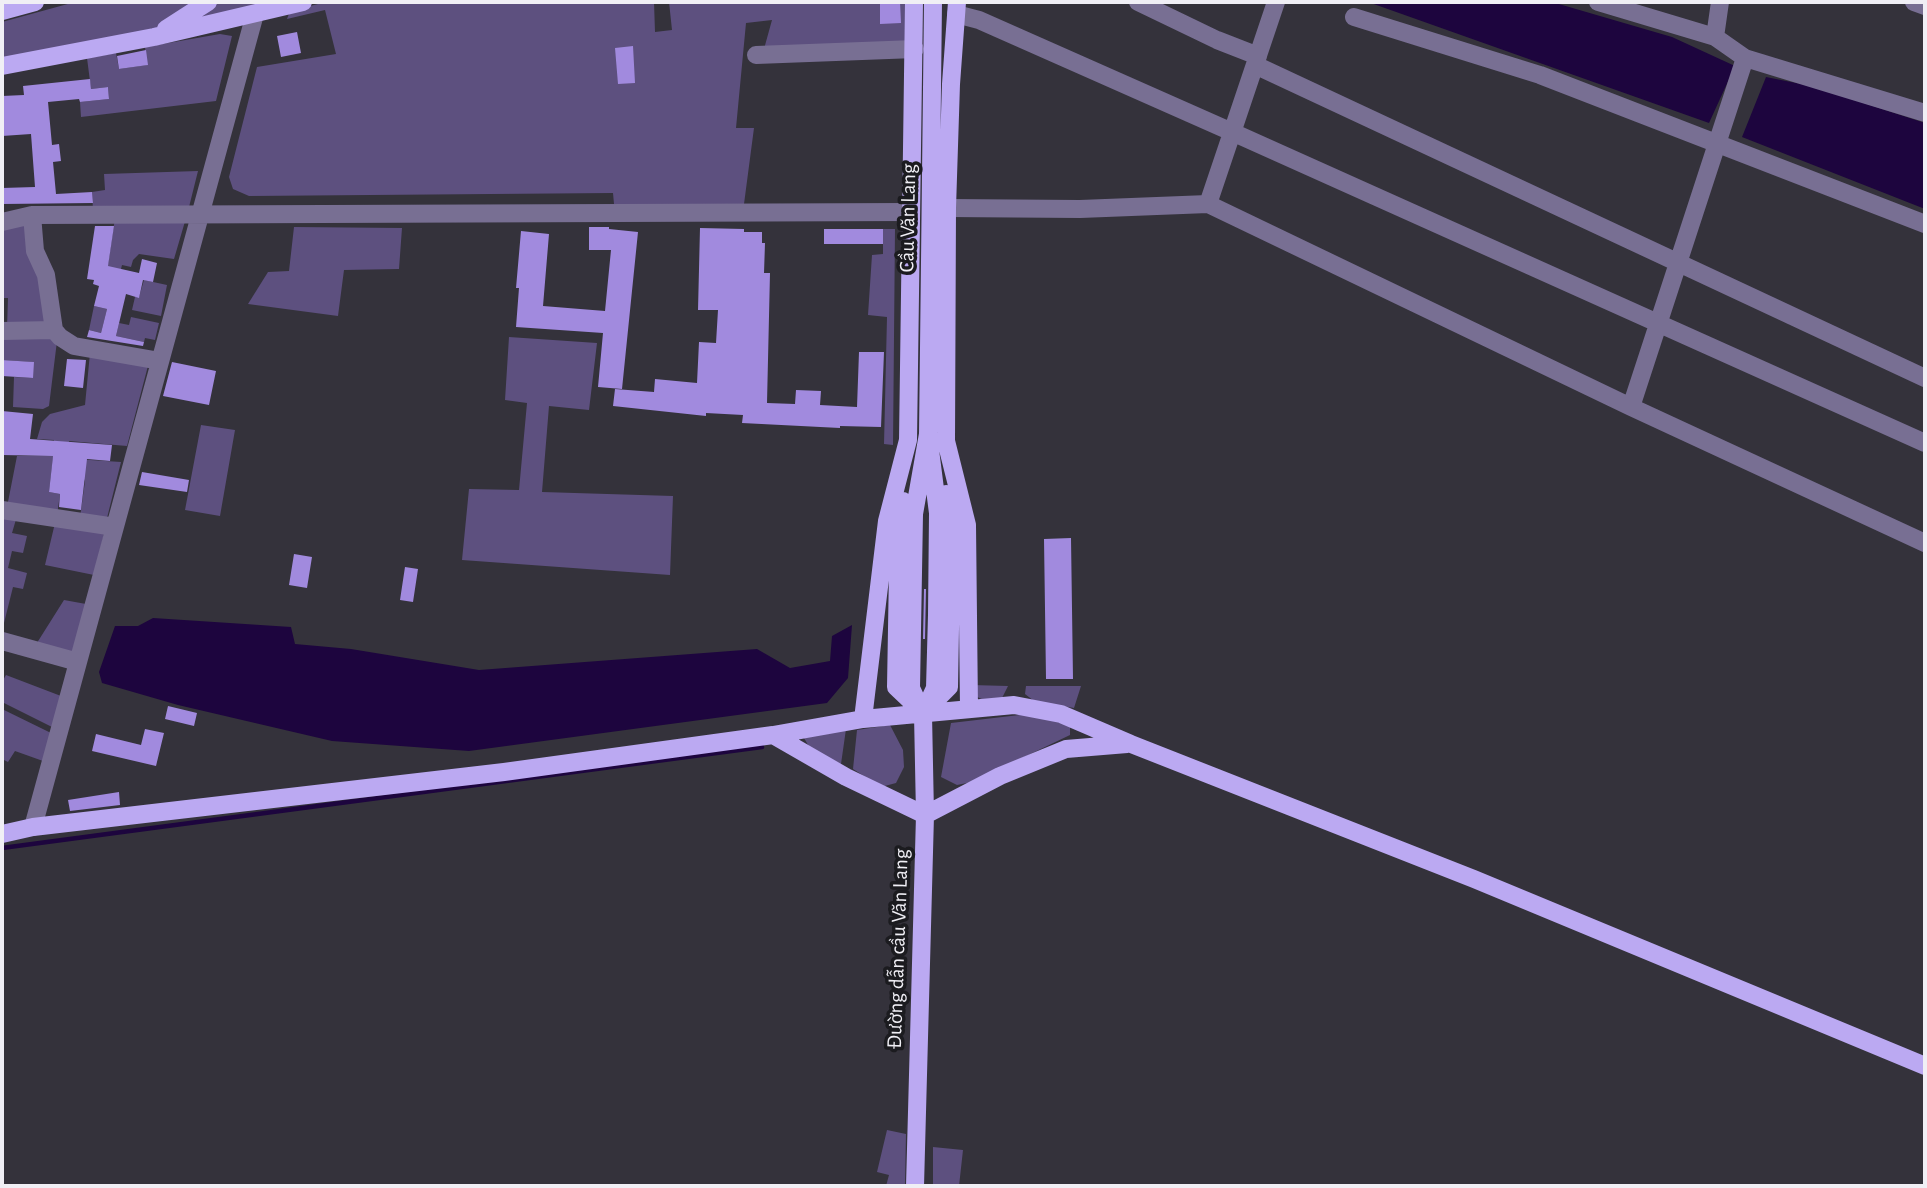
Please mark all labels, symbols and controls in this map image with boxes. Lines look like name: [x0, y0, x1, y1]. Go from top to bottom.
street label: Cầu Văn Lang: [894, 163, 922, 273]
street label: Đường dẫn cầu Văn Lang: [882, 848, 914, 1050]

